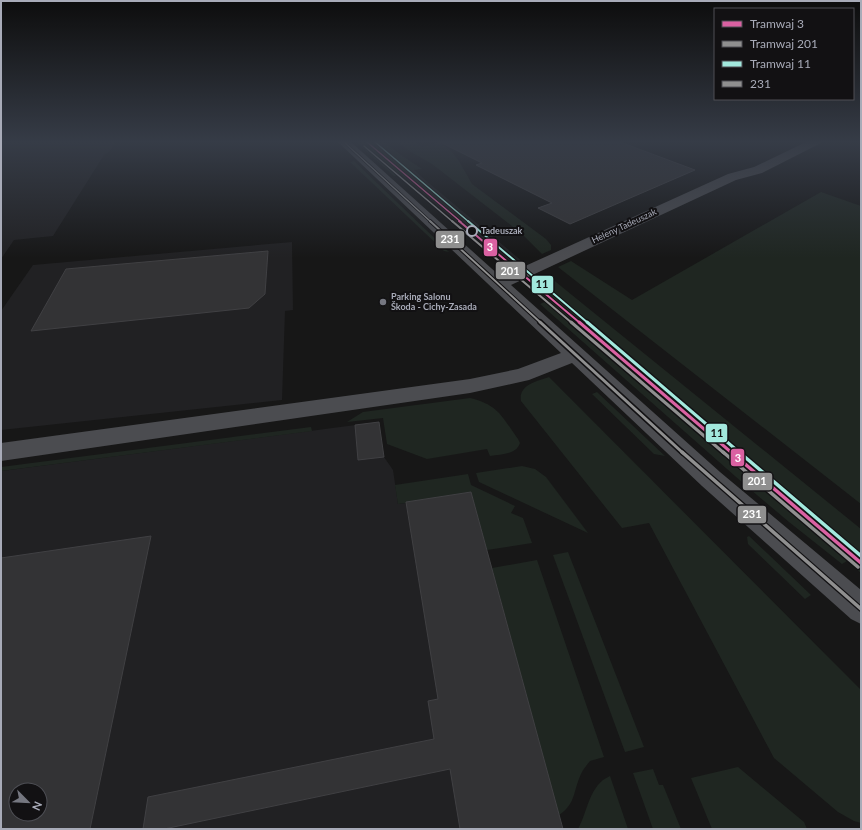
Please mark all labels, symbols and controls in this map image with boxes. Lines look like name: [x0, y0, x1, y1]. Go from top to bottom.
legend: [714, 8, 854, 100]
text: Tramwaj 3: [750, 16, 804, 31]
text: Tramwaj 201: [750, 36, 818, 51]
text: Tramwaj 11: [750, 56, 811, 71]
text: 231: [750, 76, 771, 91]
street label: Heleny Tadeuszak: [590, 206, 658, 245]
marker: Tadeuszak: [466, 225, 478, 237]
place label: Tadeuszak: [481, 225, 523, 236]
line badge: 231: [435, 230, 465, 249]
text: 231: [440, 232, 460, 245]
line badge: 3: [483, 238, 498, 257]
text: 3: [487, 240, 493, 253]
line badge: 201: [495, 261, 526, 280]
text: 201: [500, 264, 520, 277]
line badge: 11: [531, 275, 554, 294]
text: 11: [536, 277, 548, 290]
place label: Parking Salonu Škoda - Cichy-Zasada: [391, 291, 477, 312]
marker: Parking Salonu Škoda - Cichy-Zasada: [378, 297, 388, 307]
line badge: 11: [705, 423, 728, 443]
text: 11: [711, 426, 723, 439]
line badge: 3: [730, 448, 745, 467]
text: 3: [735, 451, 741, 464]
line badge: 201: [742, 472, 773, 491]
text: 201: [747, 474, 767, 487]
line badge: 231: [737, 505, 767, 524]
text: 231: [742, 507, 762, 520]
north arrow: [8, 782, 48, 822]
text: N: [30, 800, 45, 813]

